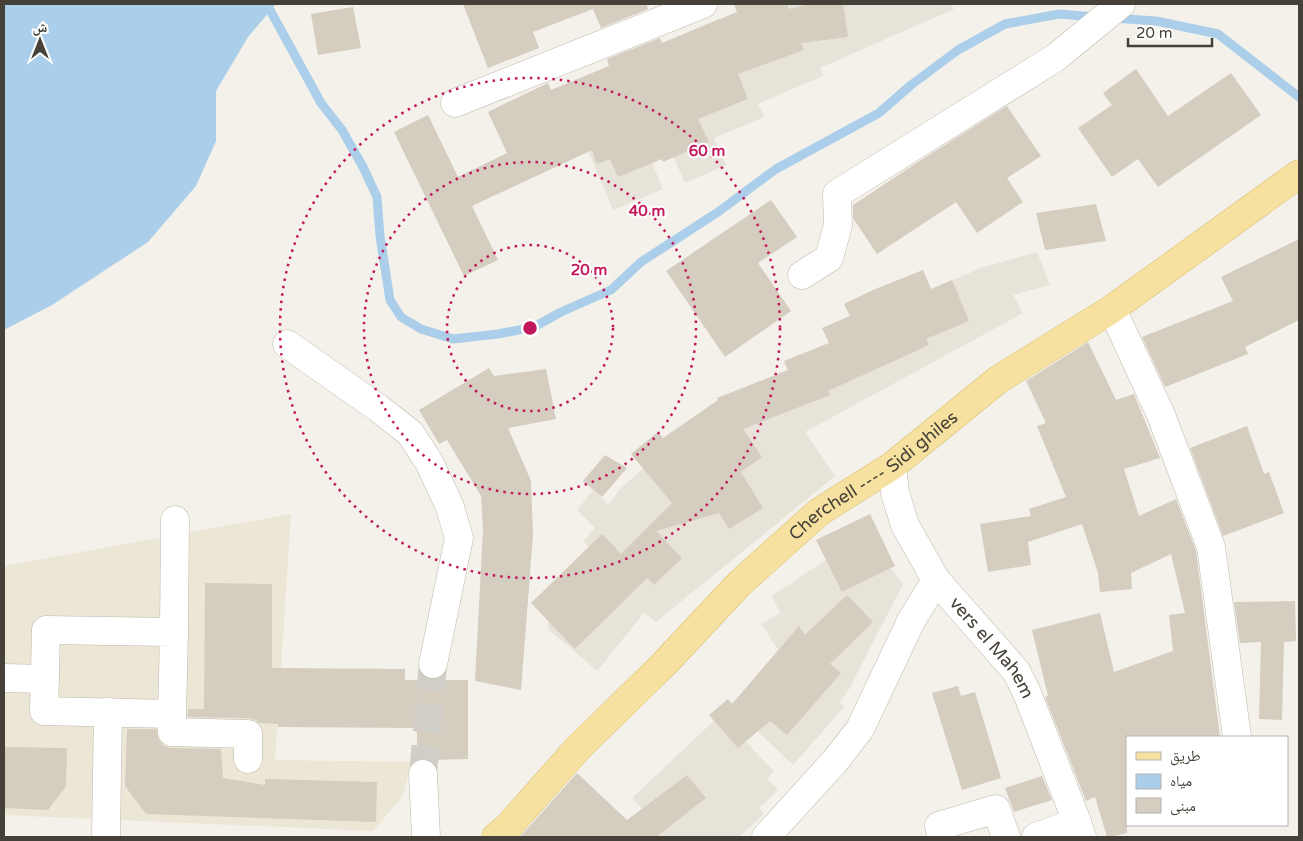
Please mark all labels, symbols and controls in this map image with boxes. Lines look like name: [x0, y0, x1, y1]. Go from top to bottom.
north arrow: [15, 15, 65, 65]
scale bar: [1128, 15, 1212, 47]
text: ش: [33, 19, 48, 36]
text: 20 m: [1136, 24, 1173, 42]
text: 60 m: [689, 142, 725, 160]
text: 40 m: [629, 202, 665, 220]
text: 20 m: [571, 261, 607, 279]
centre of rings: [521, 319, 539, 337]
street label: Cherchell ---- Sidi ghiles: [784, 406, 962, 545]
street label: vers el Mahem: [945, 592, 1039, 702]
legend: [1126, 736, 1288, 826]
text: طريق: [1170, 747, 1201, 766]
text: مياه: [1170, 772, 1192, 790]
text: مبنى: [1170, 797, 1196, 816]

